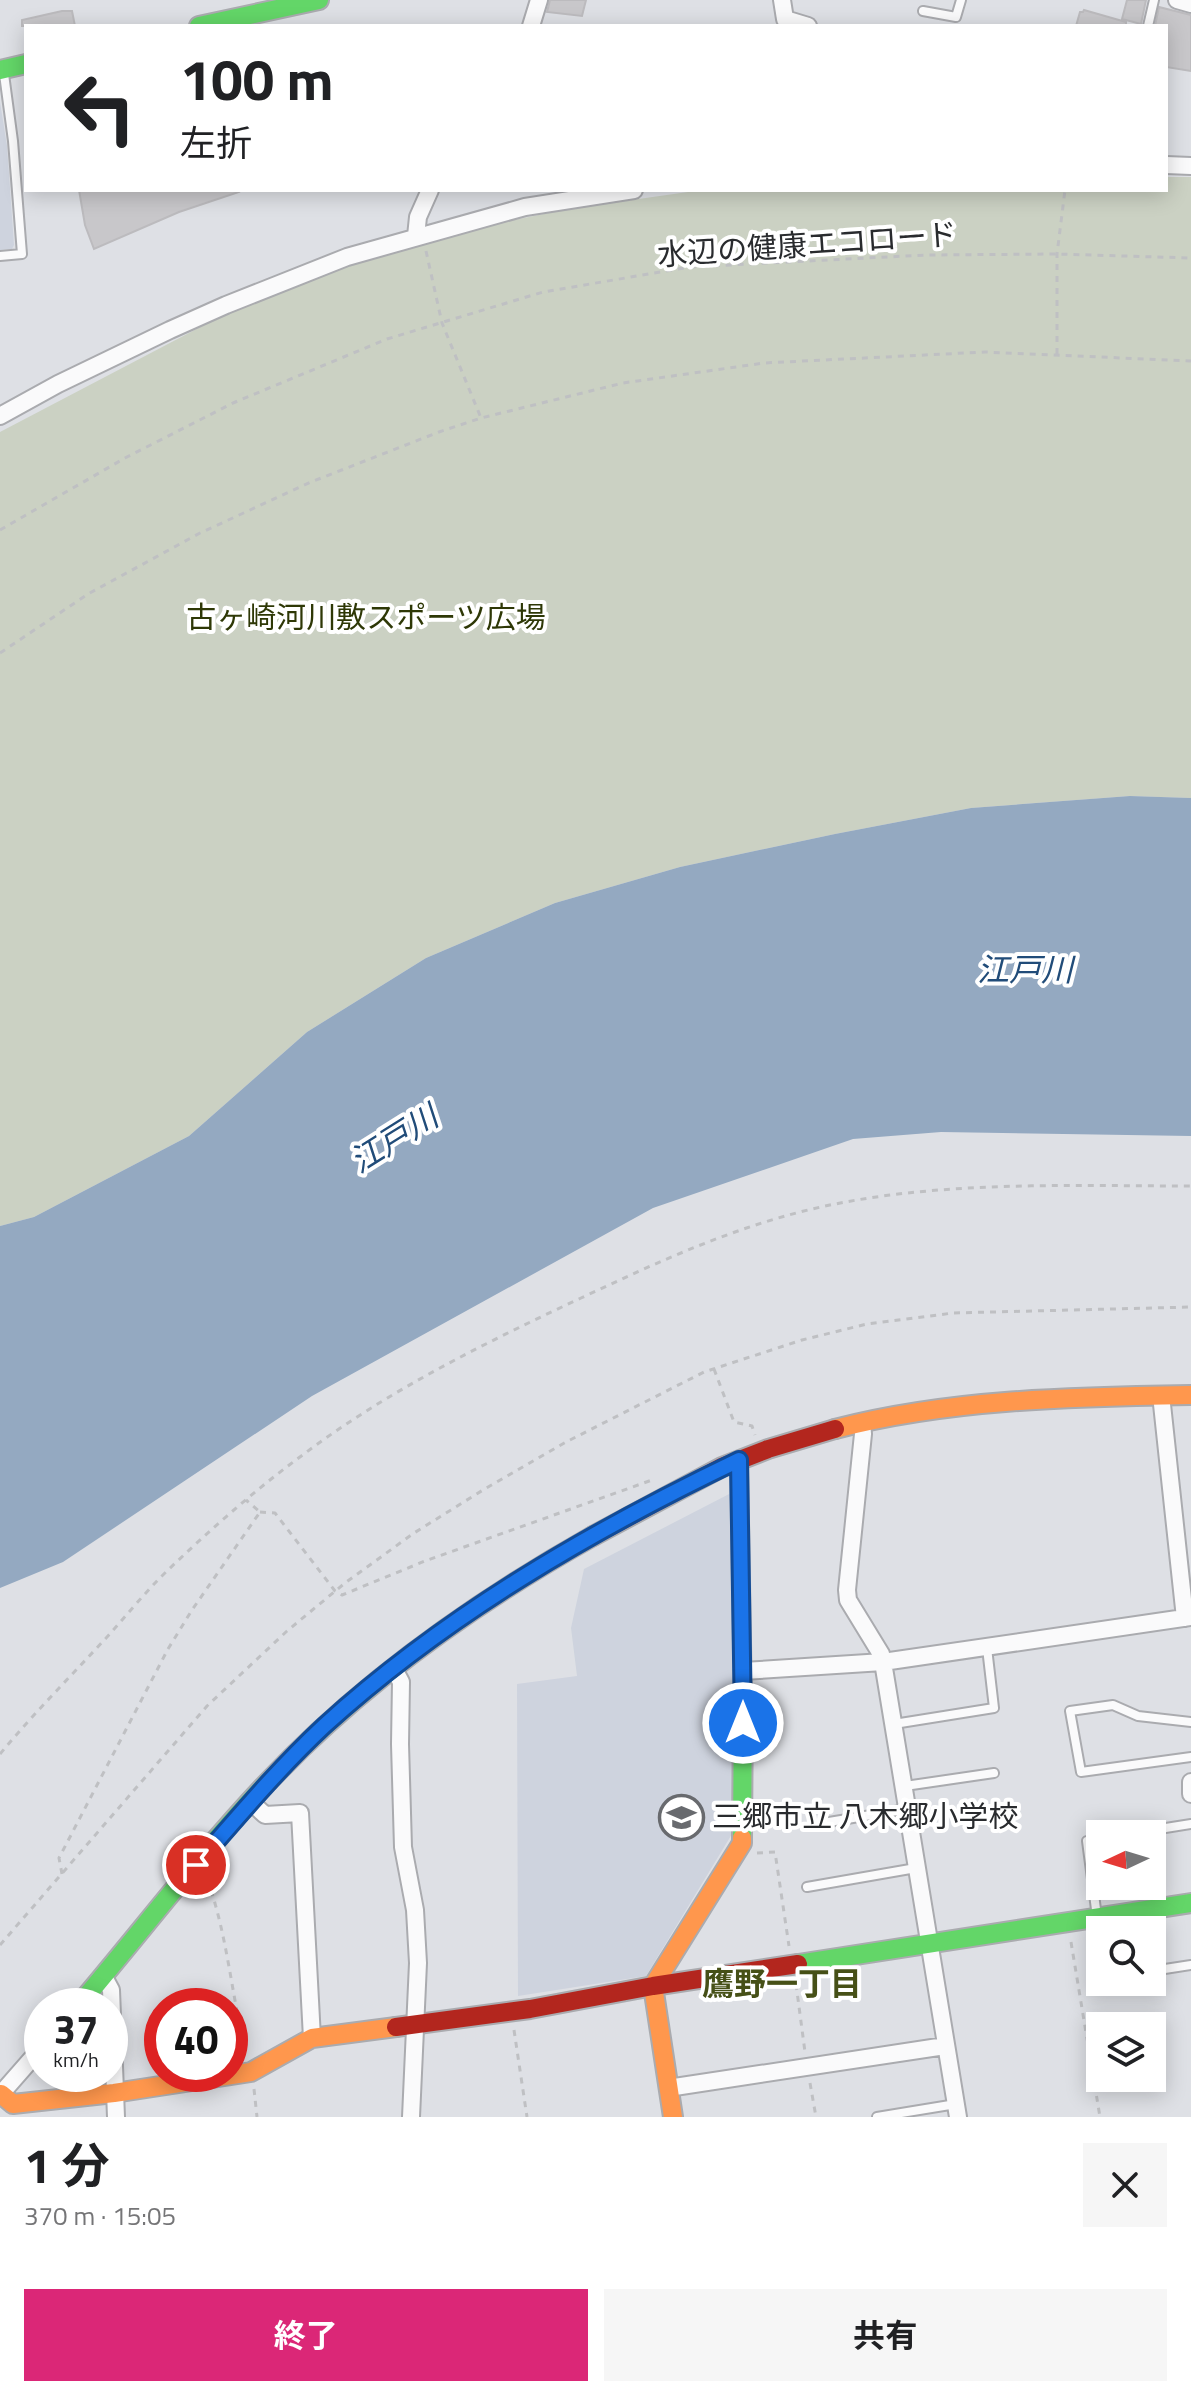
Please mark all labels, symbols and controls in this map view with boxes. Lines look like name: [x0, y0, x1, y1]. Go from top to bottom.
text: 100 m: [180, 37, 333, 122]
icon: left: [48, 56, 152, 160]
text: 左折: [180, 115, 252, 170]
street label: 水辺の健康エコロード: [656, 211, 958, 277]
park label: 古ヶ崎河川敷スポーツ広場: [186, 594, 546, 640]
water label: 江戸川: [977, 945, 1076, 993]
water label: 江戸川: [340, 1091, 449, 1184]
position arrow: [701, 1681, 785, 1765]
school or university icon: 三郷市立 八木郷小学校: [657, 1793, 705, 1841]
place label: 三郷市立 八木郷小学校: [712, 1793, 1019, 1839]
north arrow: [1086, 1820, 1166, 1900]
map controls: [1086, 1820, 1166, 2092]
pin: [162, 1831, 230, 1899]
icon: arrive: [174, 1843, 218, 1887]
button: search: [1086, 1916, 1166, 1996]
district label: 鷹野一丁目: [702, 1959, 862, 2007]
speed limit sign: 40: [144, 1988, 248, 2092]
text: 37: [54, 1999, 98, 2060]
button: layers: [1086, 2012, 1166, 2092]
text: km/h: [53, 2044, 99, 2075]
text: 1 分: [24, 2129, 109, 2202]
button: close: [1083, 2143, 1167, 2227]
text: 370 m · 15:05: [24, 2196, 176, 2235]
button: 終了: [24, 2289, 588, 2381]
button: 共有: [604, 2289, 1167, 2381]

